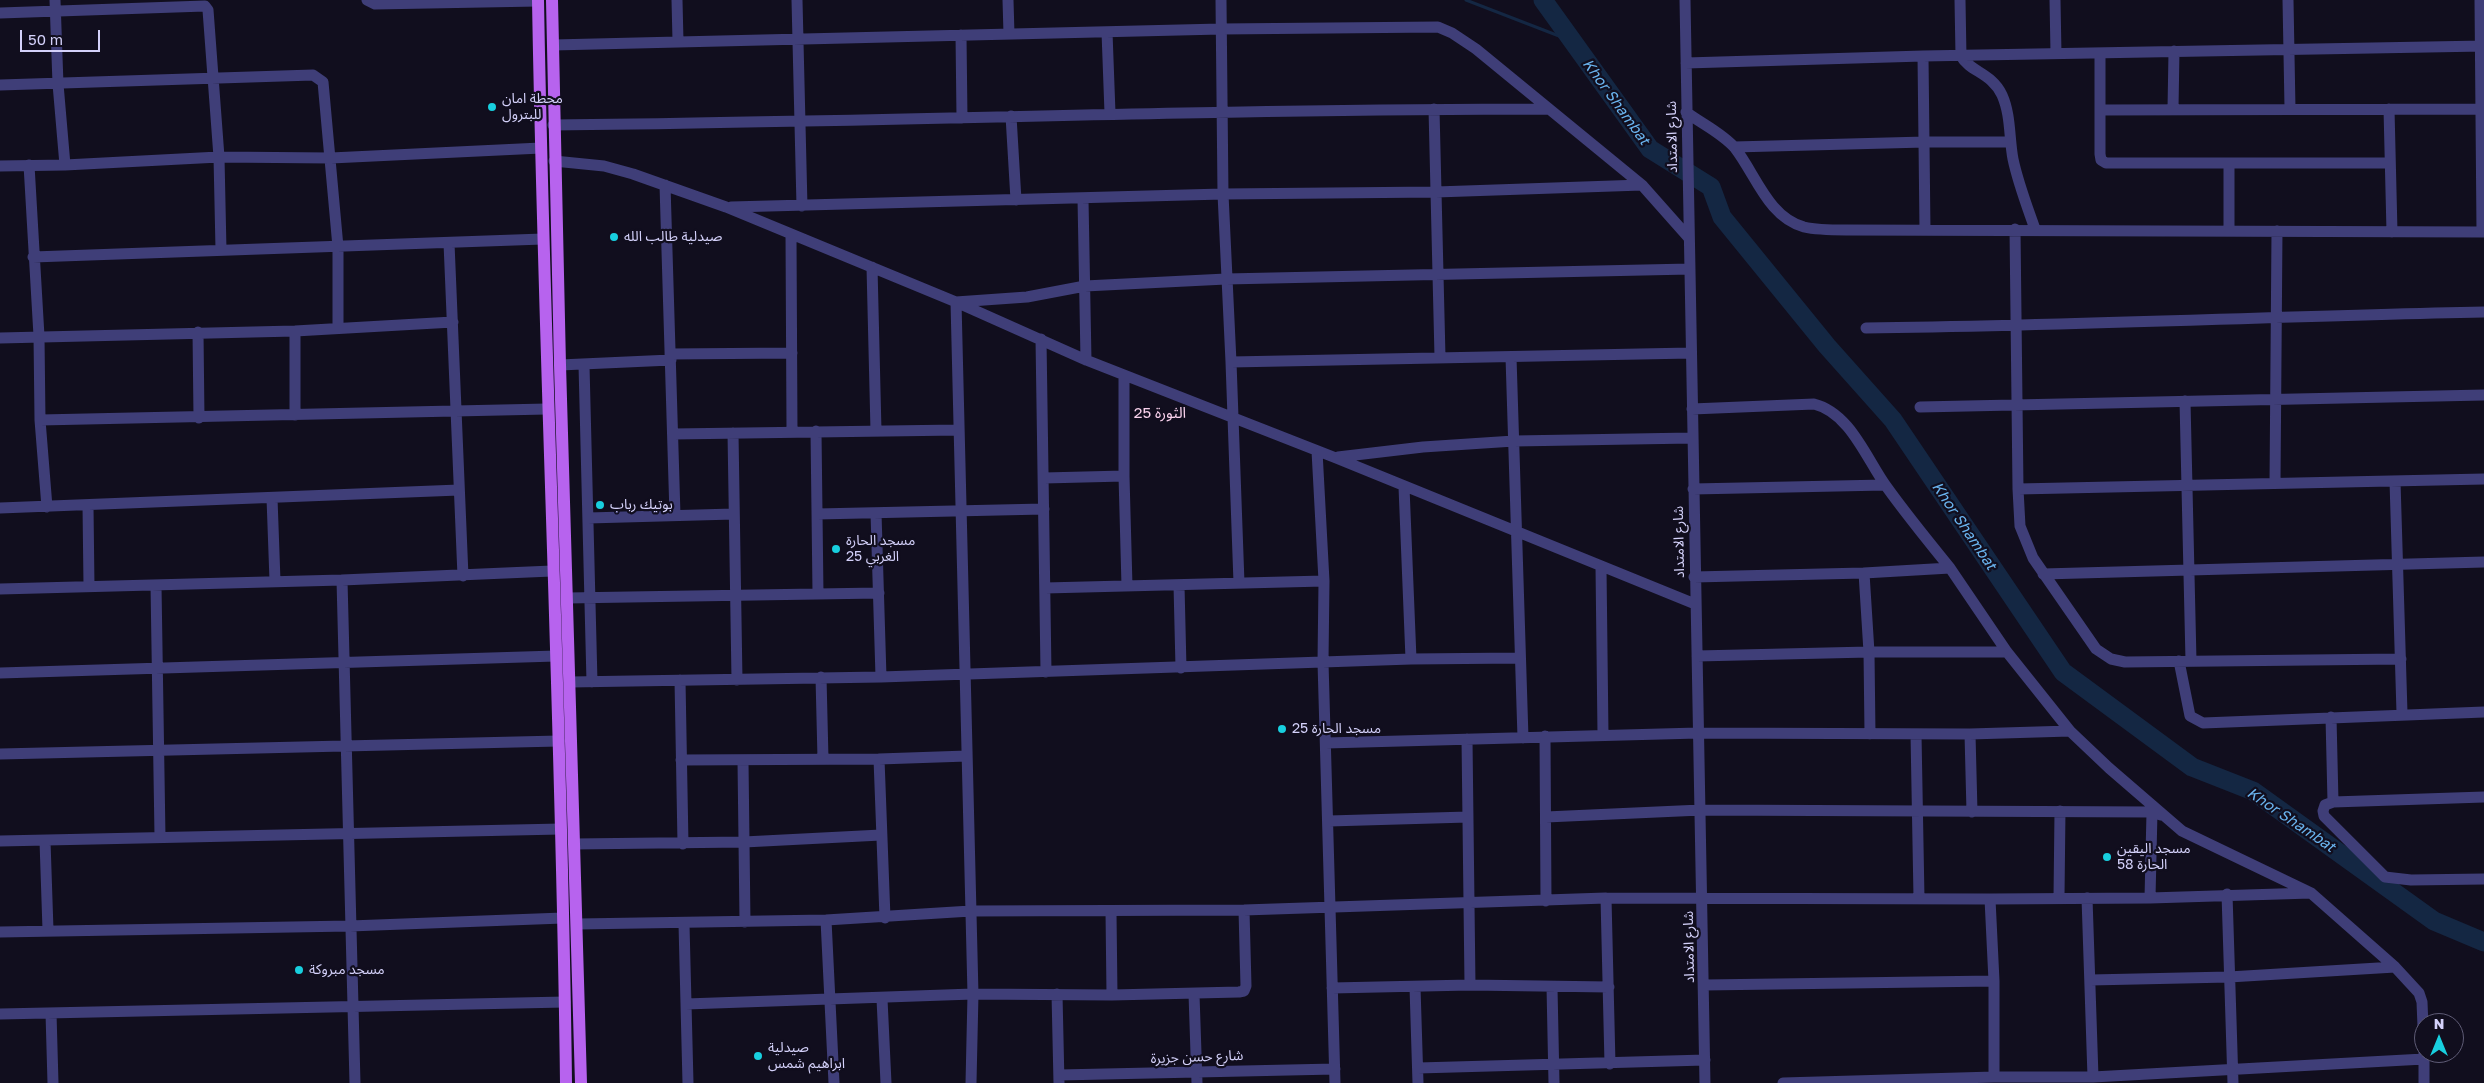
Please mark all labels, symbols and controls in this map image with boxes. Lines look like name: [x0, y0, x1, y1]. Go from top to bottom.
scale bar: [22, 20, 102, 52]
text: 50 m: [28, 30, 63, 48]
water label: Khor Shambat: [1579, 55, 1653, 149]
place label: محطة امان للبترول: [502, 91, 563, 124]
marker: محطة امان للبترول: [486, 101, 498, 113]
street label: شارع الامتداد: [1663, 101, 1681, 173]
place label: صيدلية طالب الله: [624, 229, 722, 245]
marker: صيدلية طالب الله: [608, 231, 620, 243]
district label: الثورة 25: [1134, 404, 1186, 422]
water label: Khor Shambat: [1928, 479, 2000, 573]
place label: بوتيك رباب: [610, 497, 673, 513]
marker: بوتيك رباب: [594, 499, 606, 511]
street label: شارع الامتداد: [1670, 506, 1688, 578]
place label: مسجد الحارة 25 الغربي: [846, 533, 915, 566]
marker: مسجد الحارة 25 الغربي: [830, 543, 842, 555]
place label: مسجد الحارة 25: [1292, 721, 1381, 737]
marker: مسجد الحارة 25: [1276, 723, 1288, 735]
water label: Khor Shambat: [2244, 784, 2338, 856]
place label: مسجد اليقين الحارة 58: [2117, 841, 2191, 874]
marker: مسجد اليقين الحارة 58: [2101, 851, 2113, 863]
street label: شارع الامتداد: [1680, 911, 1698, 983]
place label: مسجد مبروكة: [309, 962, 385, 978]
marker: مسجد مبروكة: [293, 964, 305, 976]
north arrow: [2414, 1013, 2464, 1063]
text: N: [2434, 1015, 2444, 1032]
place label: صيدلية ابراهيم شمس: [768, 1040, 845, 1072]
street label: شارع حسن جزيرة: [1150, 1047, 1244, 1067]
marker: صيدلية ابراهيم شمس: [752, 1050, 764, 1062]

